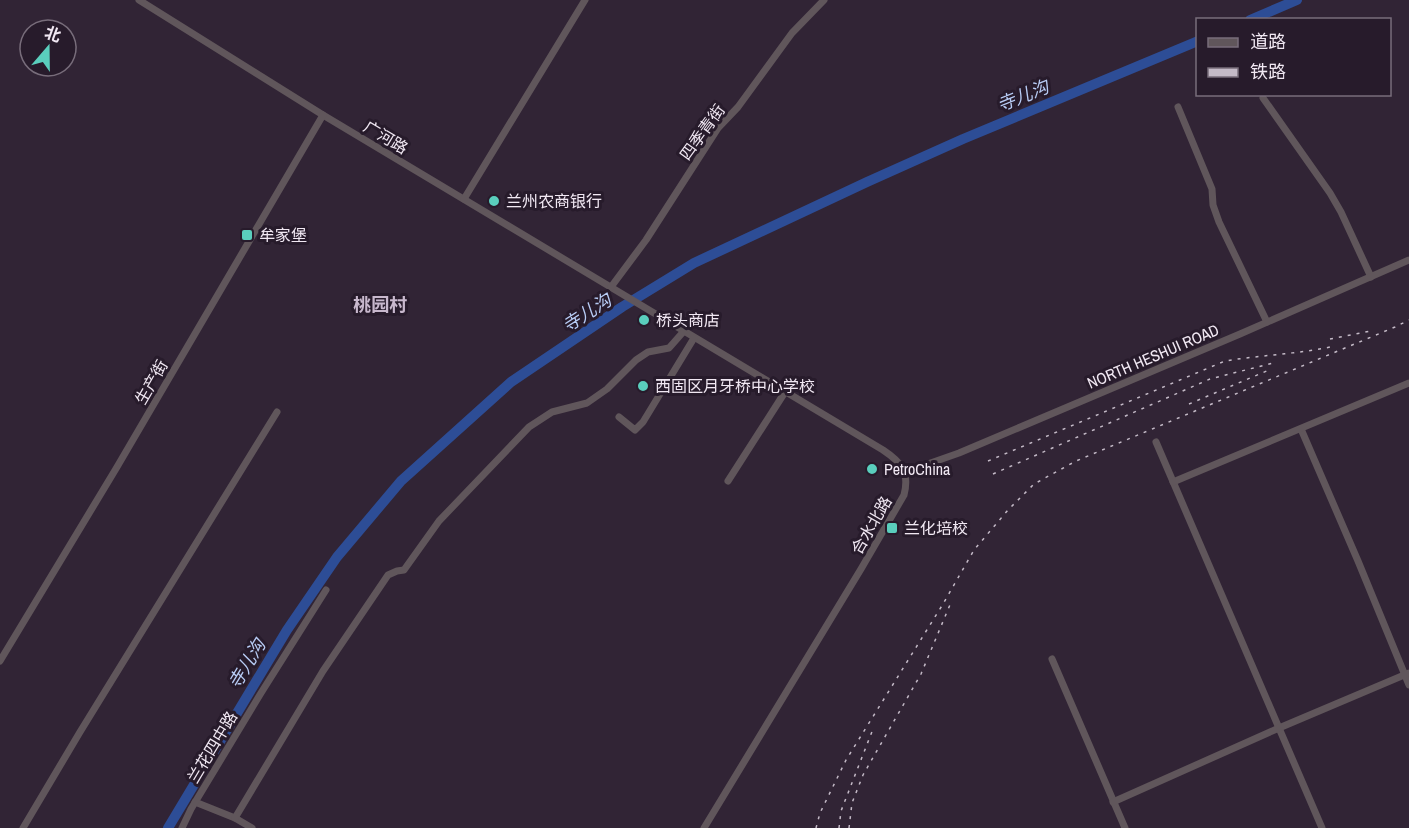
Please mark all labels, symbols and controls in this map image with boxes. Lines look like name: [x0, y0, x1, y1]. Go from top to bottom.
north arrow: [18, 18, 78, 78]
legend: [1196, 18, 1391, 96]
text: 北: [42, 21, 64, 47]
text: 道路: [1250, 29, 1286, 54]
text: 铁路: [1250, 59, 1286, 84]
water label: 寺儿沟: [993, 73, 1054, 117]
street label: 四季青街: [674, 100, 730, 164]
street label: 广河路: [360, 115, 412, 159]
place label: 兰州农商银行: [506, 190, 602, 212]
marker: 兰州农商银行: [487, 194, 501, 208]
place label: 牟家堡: [259, 224, 307, 246]
marker: 牟家堡: [240, 228, 254, 242]
water label: 寺儿沟: [557, 286, 618, 338]
district label: 桃园村: [353, 292, 407, 317]
place label: 桥头商店: [656, 309, 720, 331]
marker: 桥头商店: [637, 313, 651, 327]
street label: NORTH HESHUI ROAD: [1084, 318, 1222, 394]
street label: 生产街: [129, 356, 173, 408]
place label: 西固区月牙桥中心学校: [655, 375, 815, 397]
marker: 西固区月牙桥中心学校: [636, 379, 650, 393]
place label: PetroChina: [884, 458, 951, 480]
marker: PetroChina: [865, 462, 879, 476]
street label: 合水北路: [845, 492, 897, 558]
place label: 兰化培校: [904, 517, 968, 539]
marker: 兰化培校: [885, 521, 899, 535]
water label: 寺儿沟: [222, 632, 272, 693]
street label: 兰花四中路: [182, 707, 242, 787]

